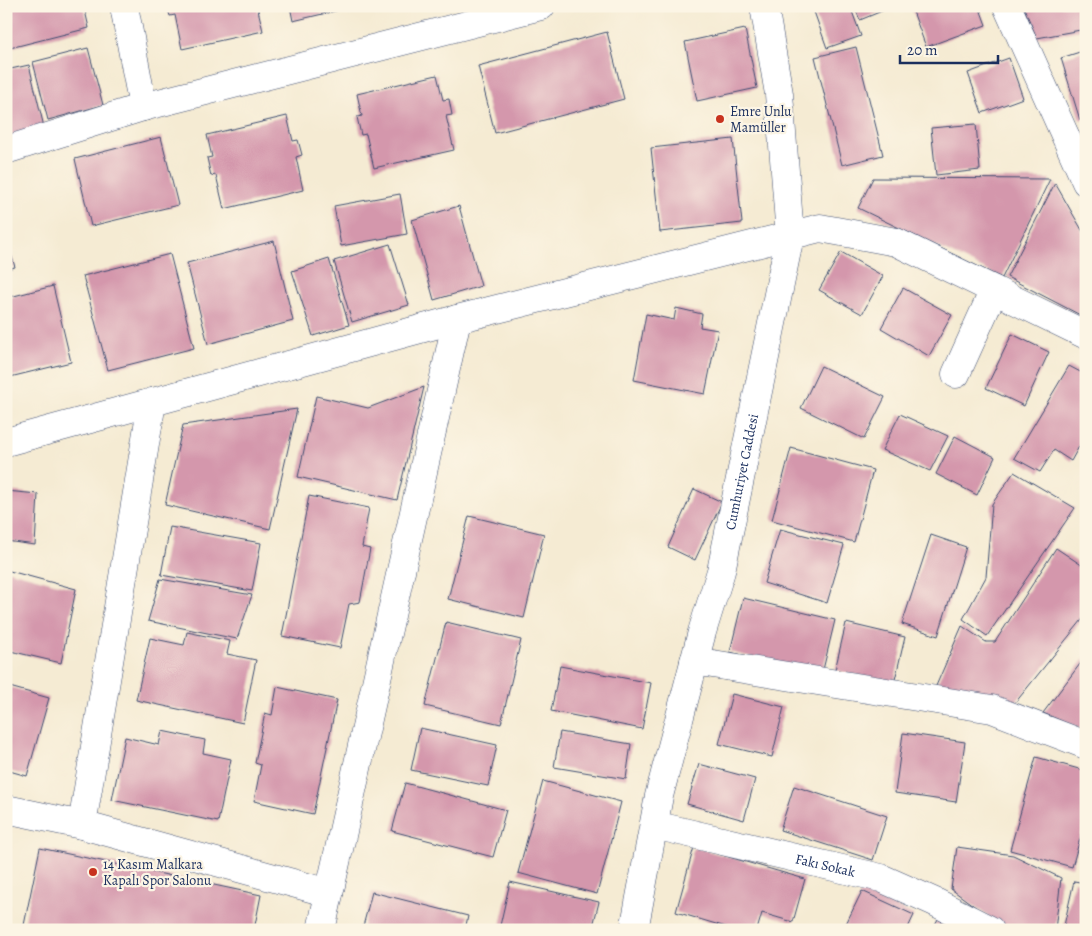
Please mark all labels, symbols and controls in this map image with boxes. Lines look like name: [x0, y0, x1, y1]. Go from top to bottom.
scale bar: [900, 32, 997, 64]
text: 20 m: [907, 40, 938, 60]
place label: Emre Unlu Mamüller: [730, 102, 792, 137]
marker: Emre Unlu Mamüller: [714, 113, 726, 125]
street label: Cumhuriyet Caddesi: [720, 412, 763, 532]
street label: Fakı Sokak: [793, 849, 857, 881]
place label: 14 Kasım Malkara Kapalı Spor Salonu: [103, 855, 212, 890]
marker: 14 Kasım Malkara Kapalı Spor Salonu: [87, 866, 99, 878]

